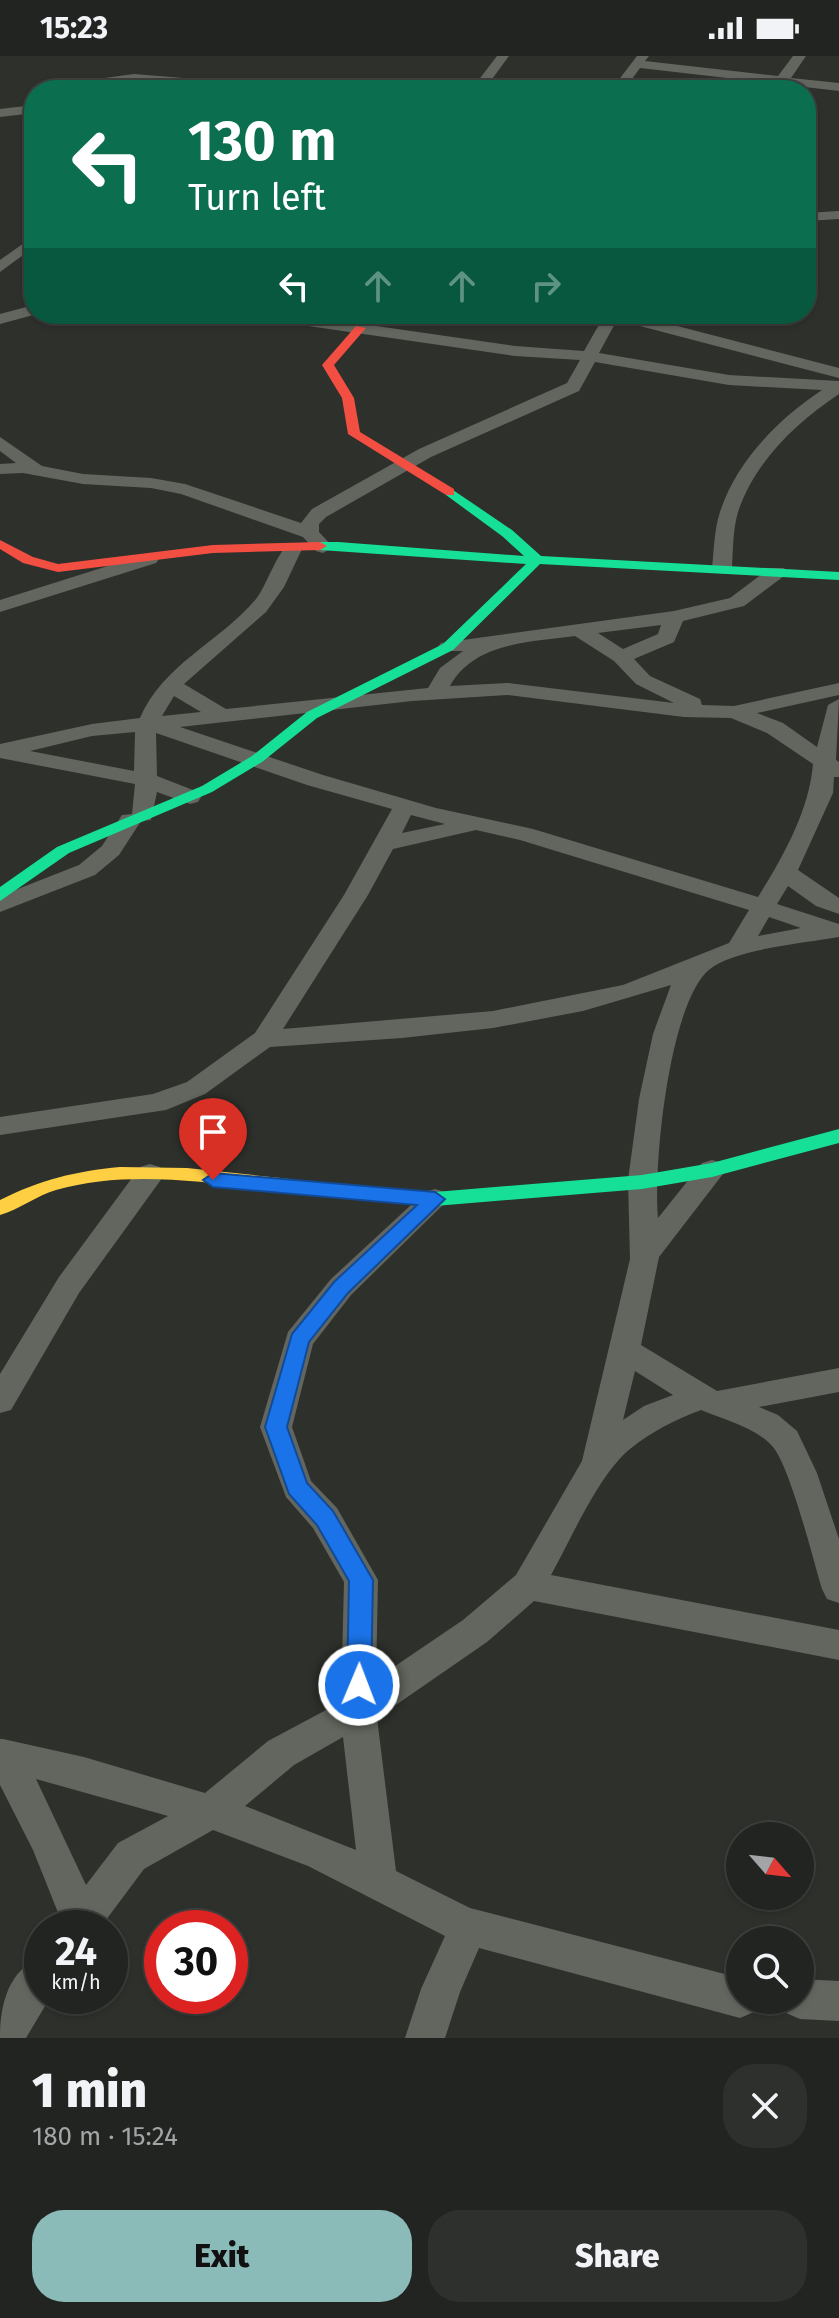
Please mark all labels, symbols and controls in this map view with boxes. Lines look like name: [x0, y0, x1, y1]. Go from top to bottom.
text: 15:23: [40, 10, 108, 46]
text: 130 m: [188, 108, 336, 175]
icon: left: [56, 112, 160, 216]
text: Turn left: [188, 176, 326, 220]
icon: left: [272, 264, 316, 308]
icon: ahead: [356, 264, 400, 308]
icon: ahead: [440, 264, 484, 308]
icon: right: [524, 264, 568, 308]
pin: [179, 1098, 247, 1180]
icon: arrive: [191, 1110, 235, 1154]
position arrow: [317, 1643, 401, 1727]
north arrow: [726, 1822, 814, 1910]
map controls: [726, 1822, 814, 2014]
speed limit sign: 30: [144, 1910, 248, 2014]
button: search: [726, 1926, 814, 2014]
text: 24: [55, 1928, 97, 1976]
text: km/h: [51, 1970, 101, 1994]
text: 1 min: [32, 2062, 147, 2120]
button: close: [723, 2064, 807, 2148]
text: 180 m · 15:24: [32, 2121, 178, 2152]
button: Exit: [32, 2210, 412, 2302]
button: Share: [428, 2210, 807, 2302]

